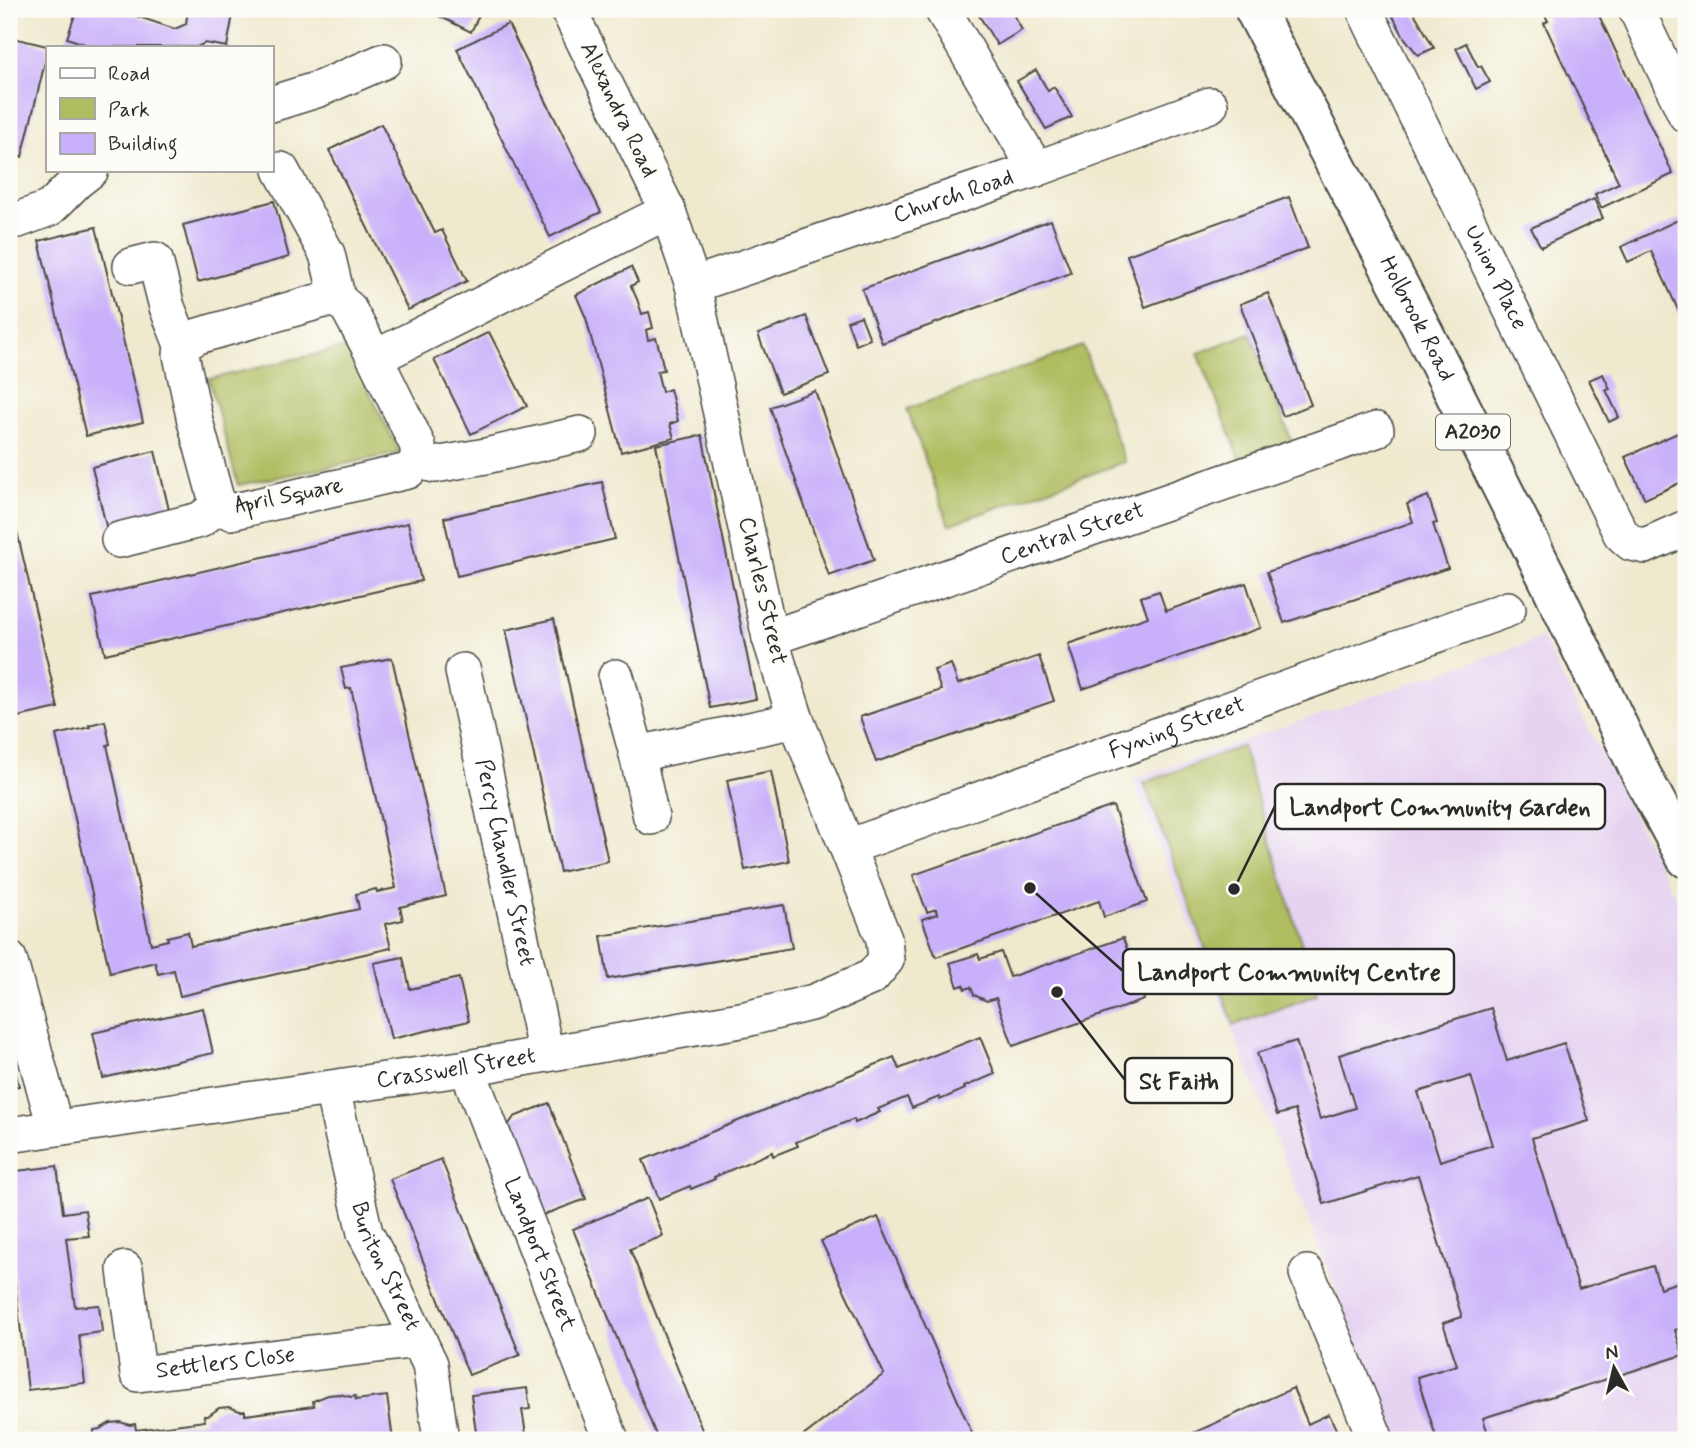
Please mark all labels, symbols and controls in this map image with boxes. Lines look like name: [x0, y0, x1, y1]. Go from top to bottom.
street label: Alexandra Road: [572, 37, 664, 183]
legend: [46, 46, 273, 172]
text: Road: [108, 60, 150, 88]
text: Park: [108, 96, 150, 124]
text: Building: [108, 130, 178, 160]
street label: Church Road: [889, 163, 1018, 231]
street label: Union Place: [1457, 220, 1534, 335]
street label: Holbrook Road: [1372, 251, 1461, 387]
road number: A2030: [1436, 414, 1510, 450]
street label: April Square: [232, 471, 346, 522]
street label: Central Street: [997, 495, 1149, 573]
street label: Charles Street: [730, 514, 794, 668]
street label: Fyning Street: [1105, 690, 1250, 767]
street label: Percy Chandler Street: [467, 756, 542, 969]
callout: Landport Community Garden: [1275, 784, 1605, 829]
text: Landport Community Garden: [1289, 793, 1591, 824]
callout: Landport Community Centre: [1123, 949, 1454, 994]
text: Landport Community Centre: [1137, 958, 1441, 989]
street label: Crasswell Street: [375, 1041, 538, 1096]
callout: St Faith: [1125, 1058, 1232, 1103]
text: St Faith: [1139, 1067, 1219, 1098]
street label: Landport Street: [496, 1174, 583, 1336]
street label: Buriton Street: [343, 1199, 427, 1336]
north arrow: [1580, 1334, 1650, 1404]
text: N: [1604, 1339, 1620, 1366]
street label: Settlers Close: [154, 1340, 297, 1387]

